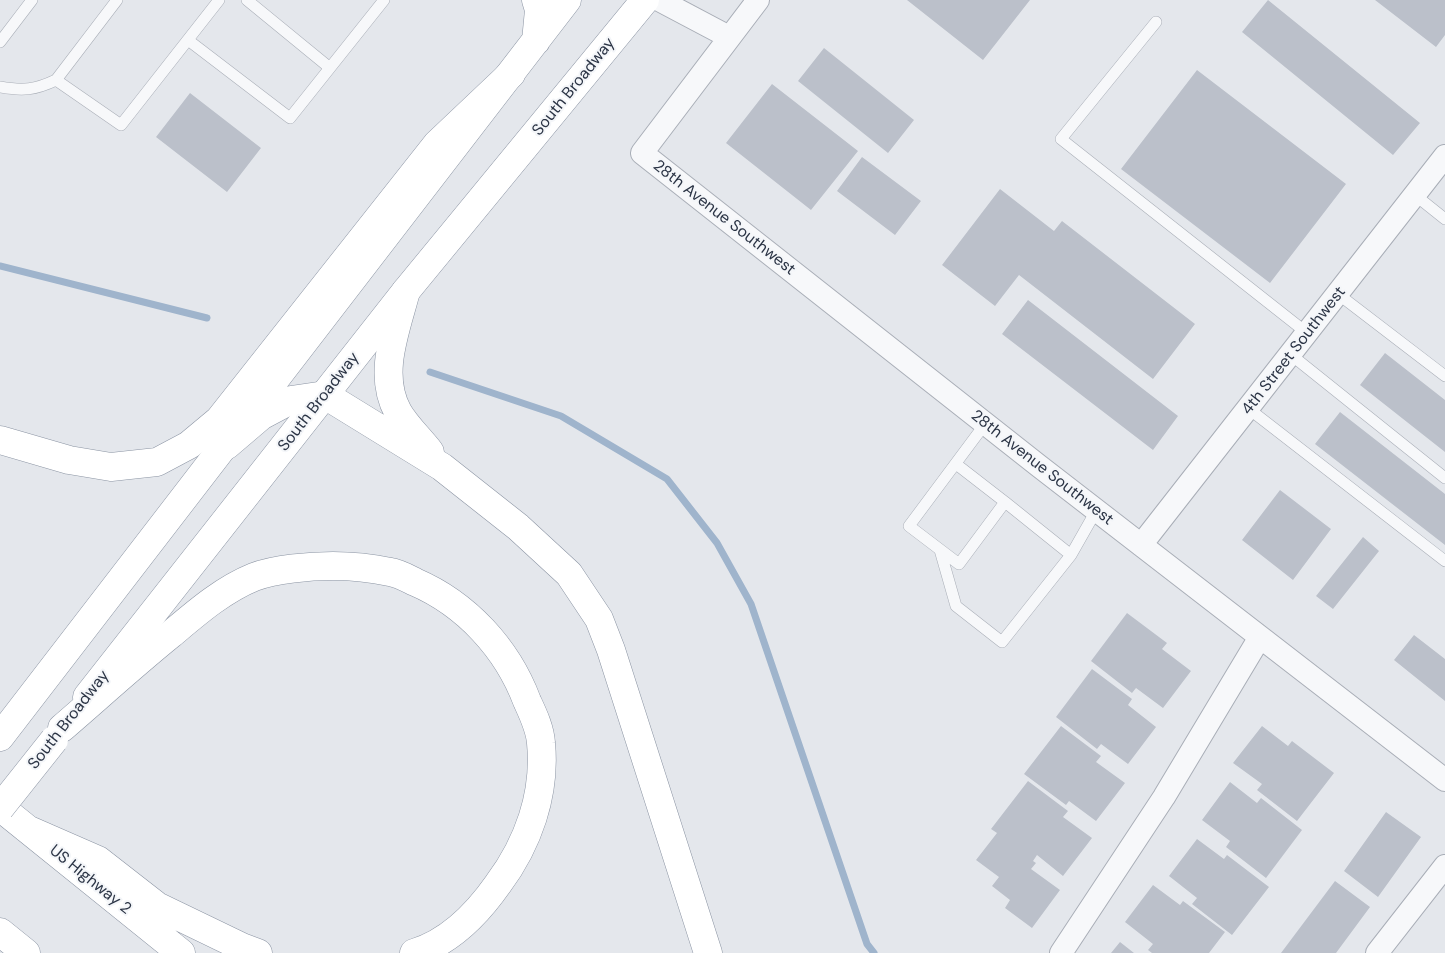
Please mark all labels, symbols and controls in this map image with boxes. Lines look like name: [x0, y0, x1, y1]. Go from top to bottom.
street label: South Broadway: [529, 34, 619, 140]
street label: 28th Avenue Southwest: [649, 156, 799, 280]
street label: 4th Street Southwest: [1238, 283, 1350, 419]
street label: South Broadway: [274, 349, 364, 455]
street label: 28th Avenue Southwest: [967, 406, 1117, 530]
street label: South Broadway: [24, 667, 114, 773]
street label: US Highway 2: [45, 841, 135, 919]

